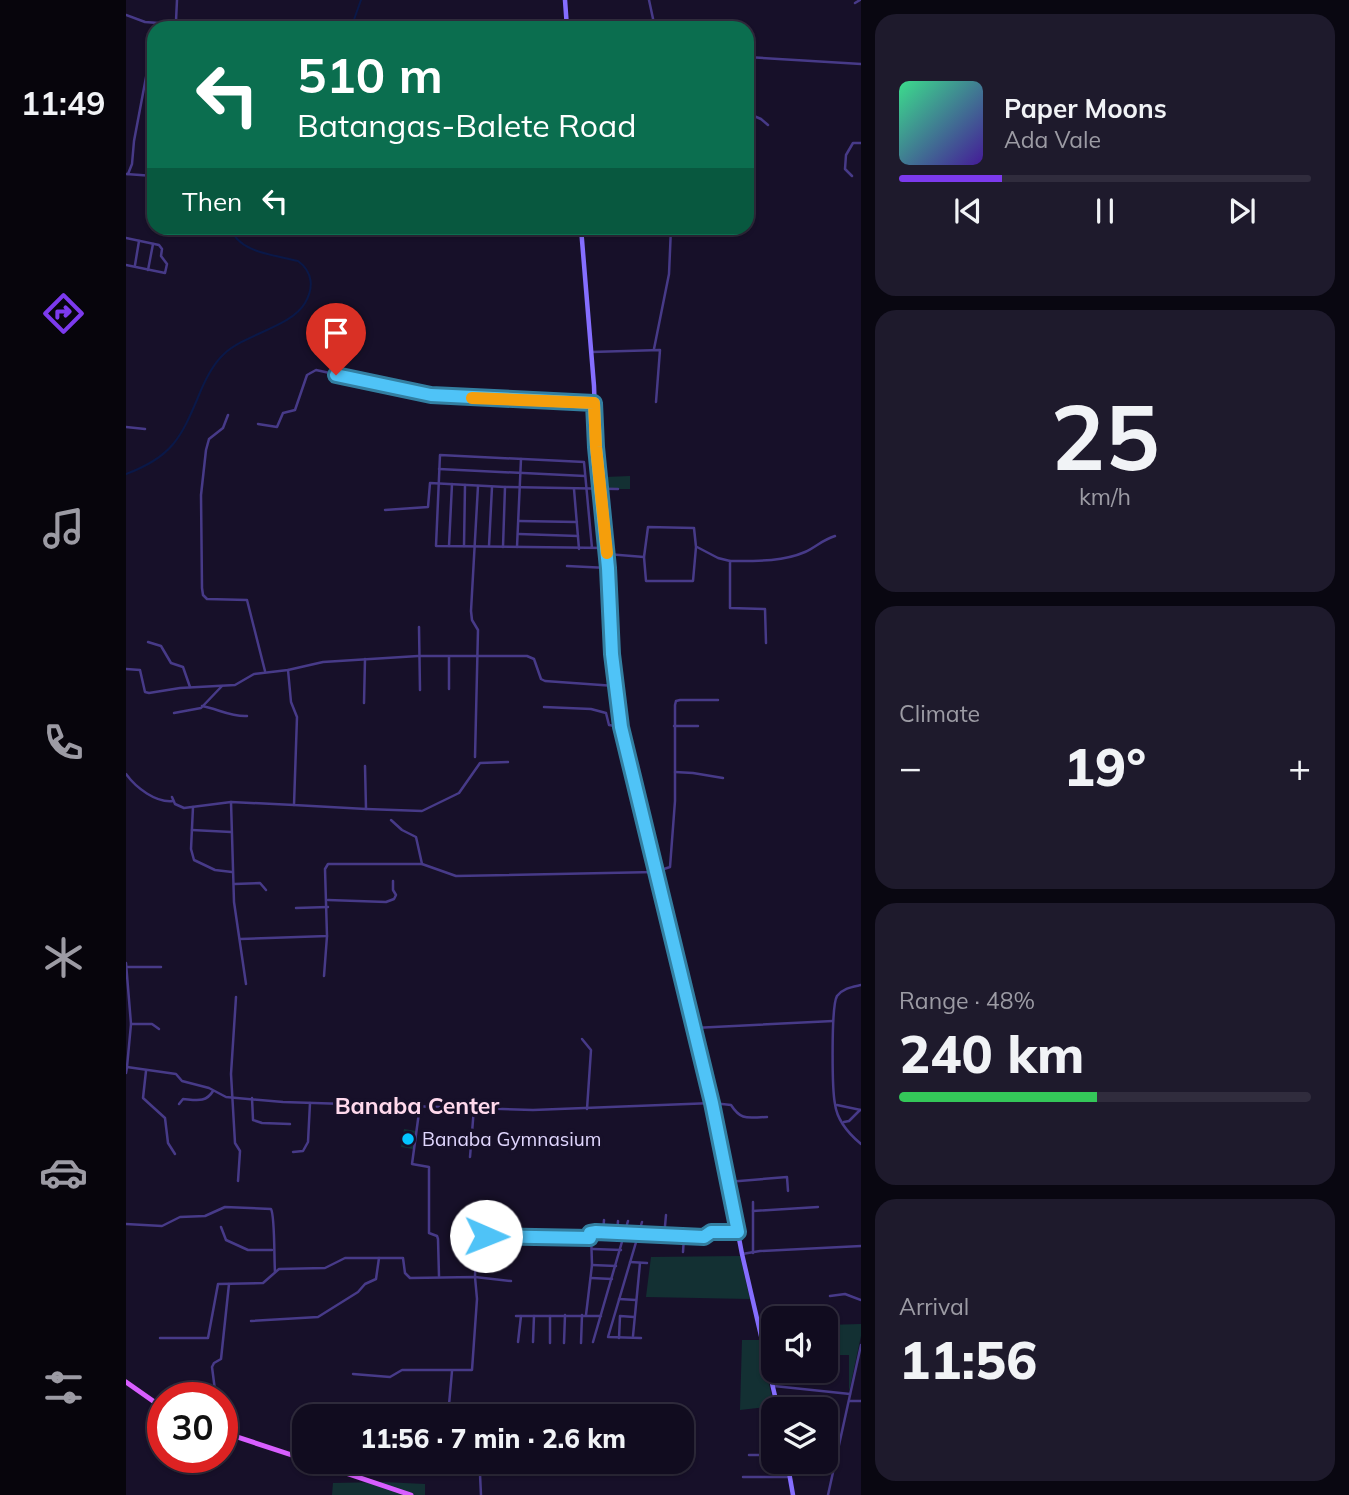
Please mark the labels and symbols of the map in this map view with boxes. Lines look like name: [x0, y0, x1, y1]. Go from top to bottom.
pin: [306, 303, 366, 375]
district label: Banaba Center: [335, 1091, 499, 1120]
place label: Banaba Gymnasium: [422, 1127, 601, 1151]
marker: Banaba Gymnasium: [400, 1131, 416, 1147]
position arrow: [449, 1199, 523, 1273]
speed limit sign: 30: [147, 1382, 238, 1473]

